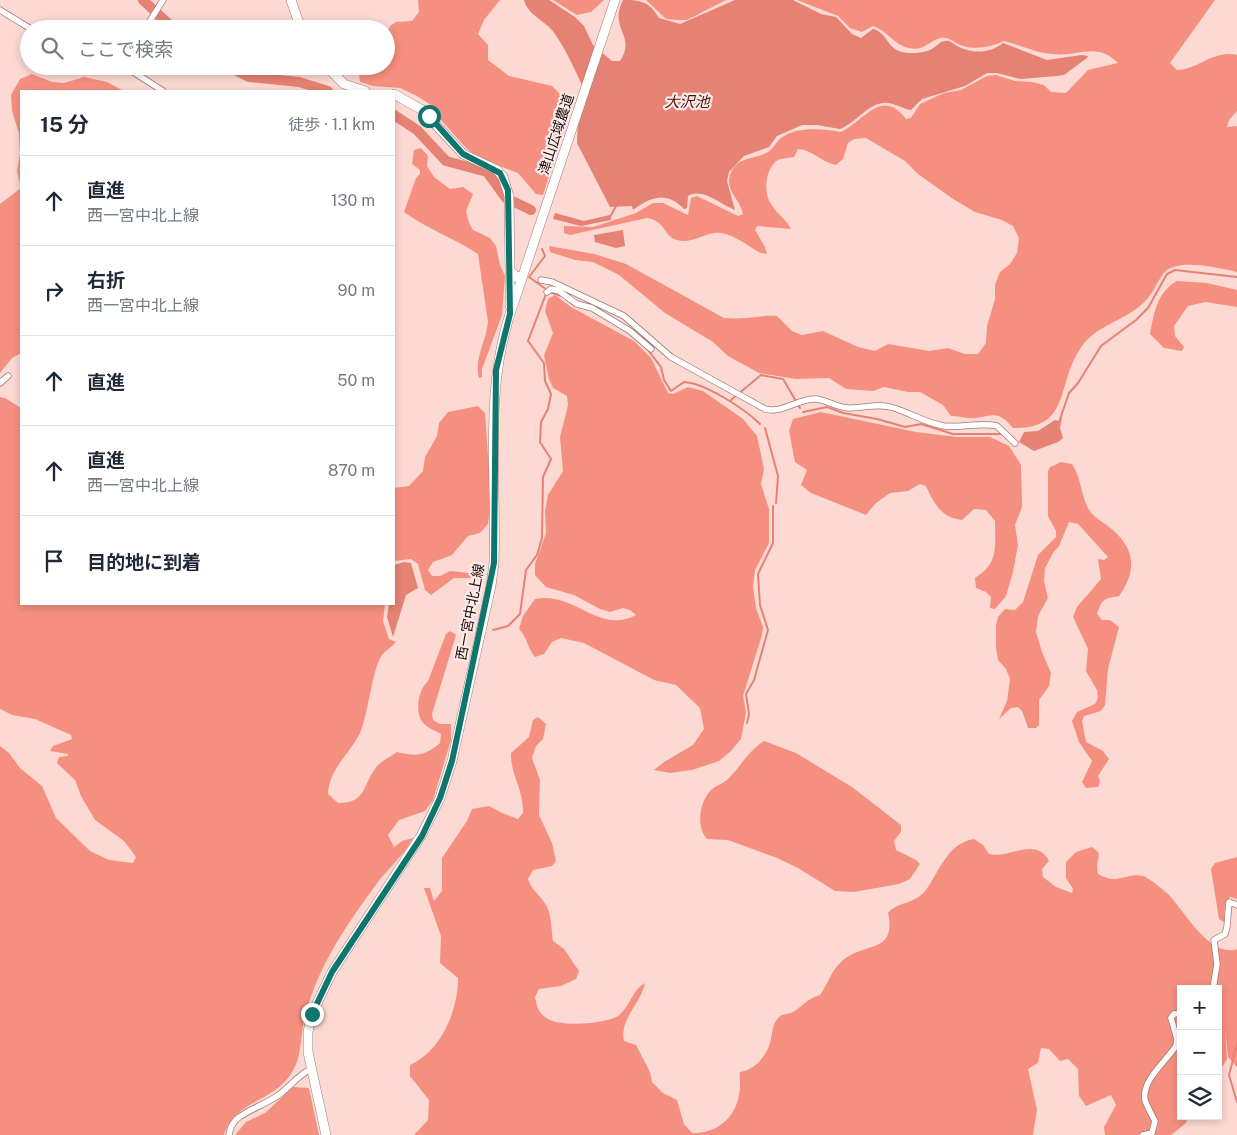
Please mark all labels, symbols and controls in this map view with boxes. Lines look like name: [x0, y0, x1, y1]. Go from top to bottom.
search box: [20, 20, 395, 75]
icon: search: [38, 34, 66, 62]
text: ここで検索: [78, 38, 173, 60]
street label: 津山広域農道: [535, 92, 577, 176]
water label: 大沢池: [664, 93, 711, 110]
route start: [418, 105, 441, 128]
text: 15 分: [40, 112, 89, 137]
text: 徒歩 · 1.1 km: [288, 115, 375, 134]
text: 直進: [87, 179, 125, 201]
icon: ahead: [40, 187, 68, 215]
text: 130 m: [331, 191, 375, 210]
text: 西一宮中北上線: [87, 206, 199, 225]
text: 右折: [87, 269, 125, 291]
icon: right: [40, 277, 68, 305]
text: 90 m: [338, 281, 375, 300]
text: 西一宮中北上線: [87, 296, 199, 315]
icon: ahead: [40, 367, 68, 395]
text: 直進: [87, 371, 125, 393]
text: 50 m: [337, 371, 375, 390]
text: 直進: [87, 449, 125, 471]
icon: ahead: [40, 457, 68, 485]
text: 870 m: [328, 461, 375, 480]
text: 西一宮中北上線: [87, 476, 199, 495]
icon: arrive: [40, 547, 68, 575]
text: 目的地に到着: [87, 551, 201, 573]
street label: 西一宮中北上線: [453, 562, 487, 662]
map controls: [1177, 985, 1222, 1120]
button: +: [1177, 985, 1222, 1030]
route end: [301, 1003, 324, 1026]
button: −: [1177, 1030, 1222, 1075]
button: layers: [1177, 1075, 1222, 1120]

